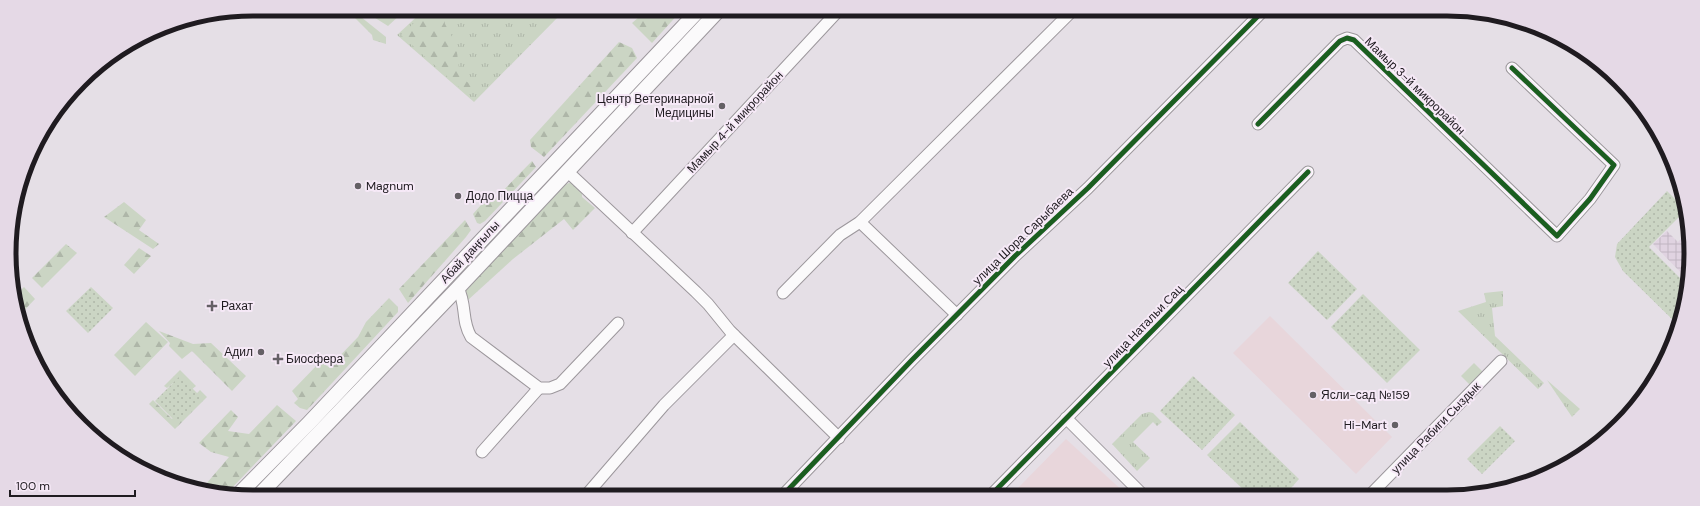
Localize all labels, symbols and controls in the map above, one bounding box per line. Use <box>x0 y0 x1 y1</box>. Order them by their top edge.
street label: Мамыр 3-й микрорайон <box>1361 34 1469 138</box>
street label: Мамыр 4-й микрорайон <box>683 67 787 177</box>
place label: Центр Ветеринарной Медицины <box>597 91 714 121</box>
marker: Центр Ветеринарной Медицины <box>717 101 727 111</box>
place label: Magnum <box>366 178 414 194</box>
marker: Magnum <box>353 181 363 191</box>
street label: улица Шора Сарыбаева <box>969 183 1077 288</box>
place label: Додо Пицца <box>466 188 534 204</box>
marker: Додо Пицца <box>453 191 463 201</box>
street label: Абай даңғылы <box>437 217 503 287</box>
street label: улица Натальи Сац <box>1099 281 1187 371</box>
place label: Рахат <box>221 298 254 314</box>
marker: Рахат <box>206 300 218 312</box>
place label: Адил <box>224 344 253 360</box>
marker: Адил <box>256 347 266 357</box>
place label: Биосфера <box>286 351 343 367</box>
marker: Биосфера <box>273 354 283 364</box>
street label: улица Рабиги Сыздык <box>1388 378 1485 477</box>
place label: Ясли-сад №159 <box>1321 387 1410 403</box>
marker: Ясли-сад №159 <box>1308 390 1318 400</box>
place label: Hi-Mart <box>1344 417 1387 433</box>
marker: Hi-Mart <box>1390 420 1400 430</box>
scale bar <box>10 472 135 498</box>
text: 100 m <box>16 478 50 494</box>

